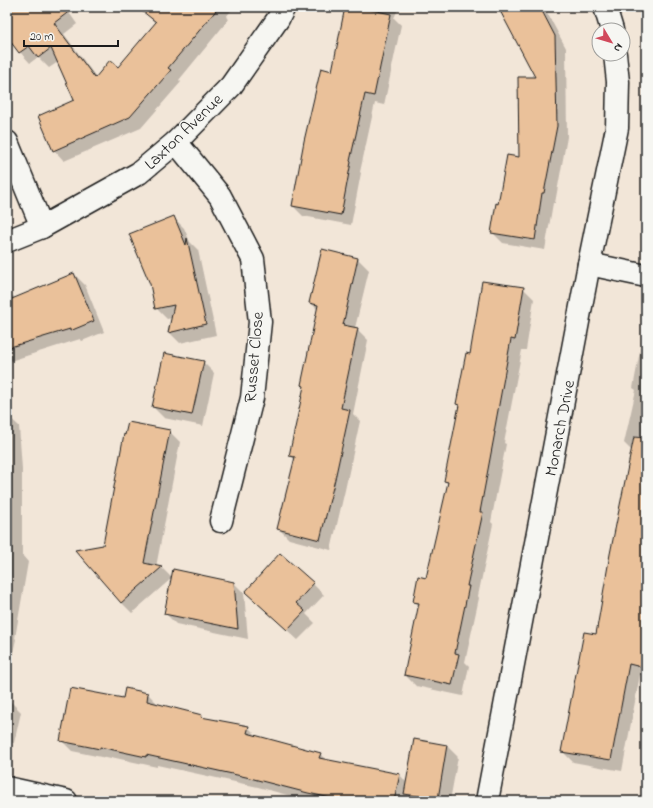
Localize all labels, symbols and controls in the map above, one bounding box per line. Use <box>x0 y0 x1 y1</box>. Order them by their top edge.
scale bar <box>24 22 118 48</box>
north arrow <box>591 22 631 62</box>
text: 20 m <box>30 28 53 46</box>
text: N <box>609 40 627 55</box>
street label: Laxton Avenue <box>139 88 229 176</box>
street label: Russet Close <box>238 310 271 404</box>
street label: Monarch Drive <box>539 378 582 478</box>

